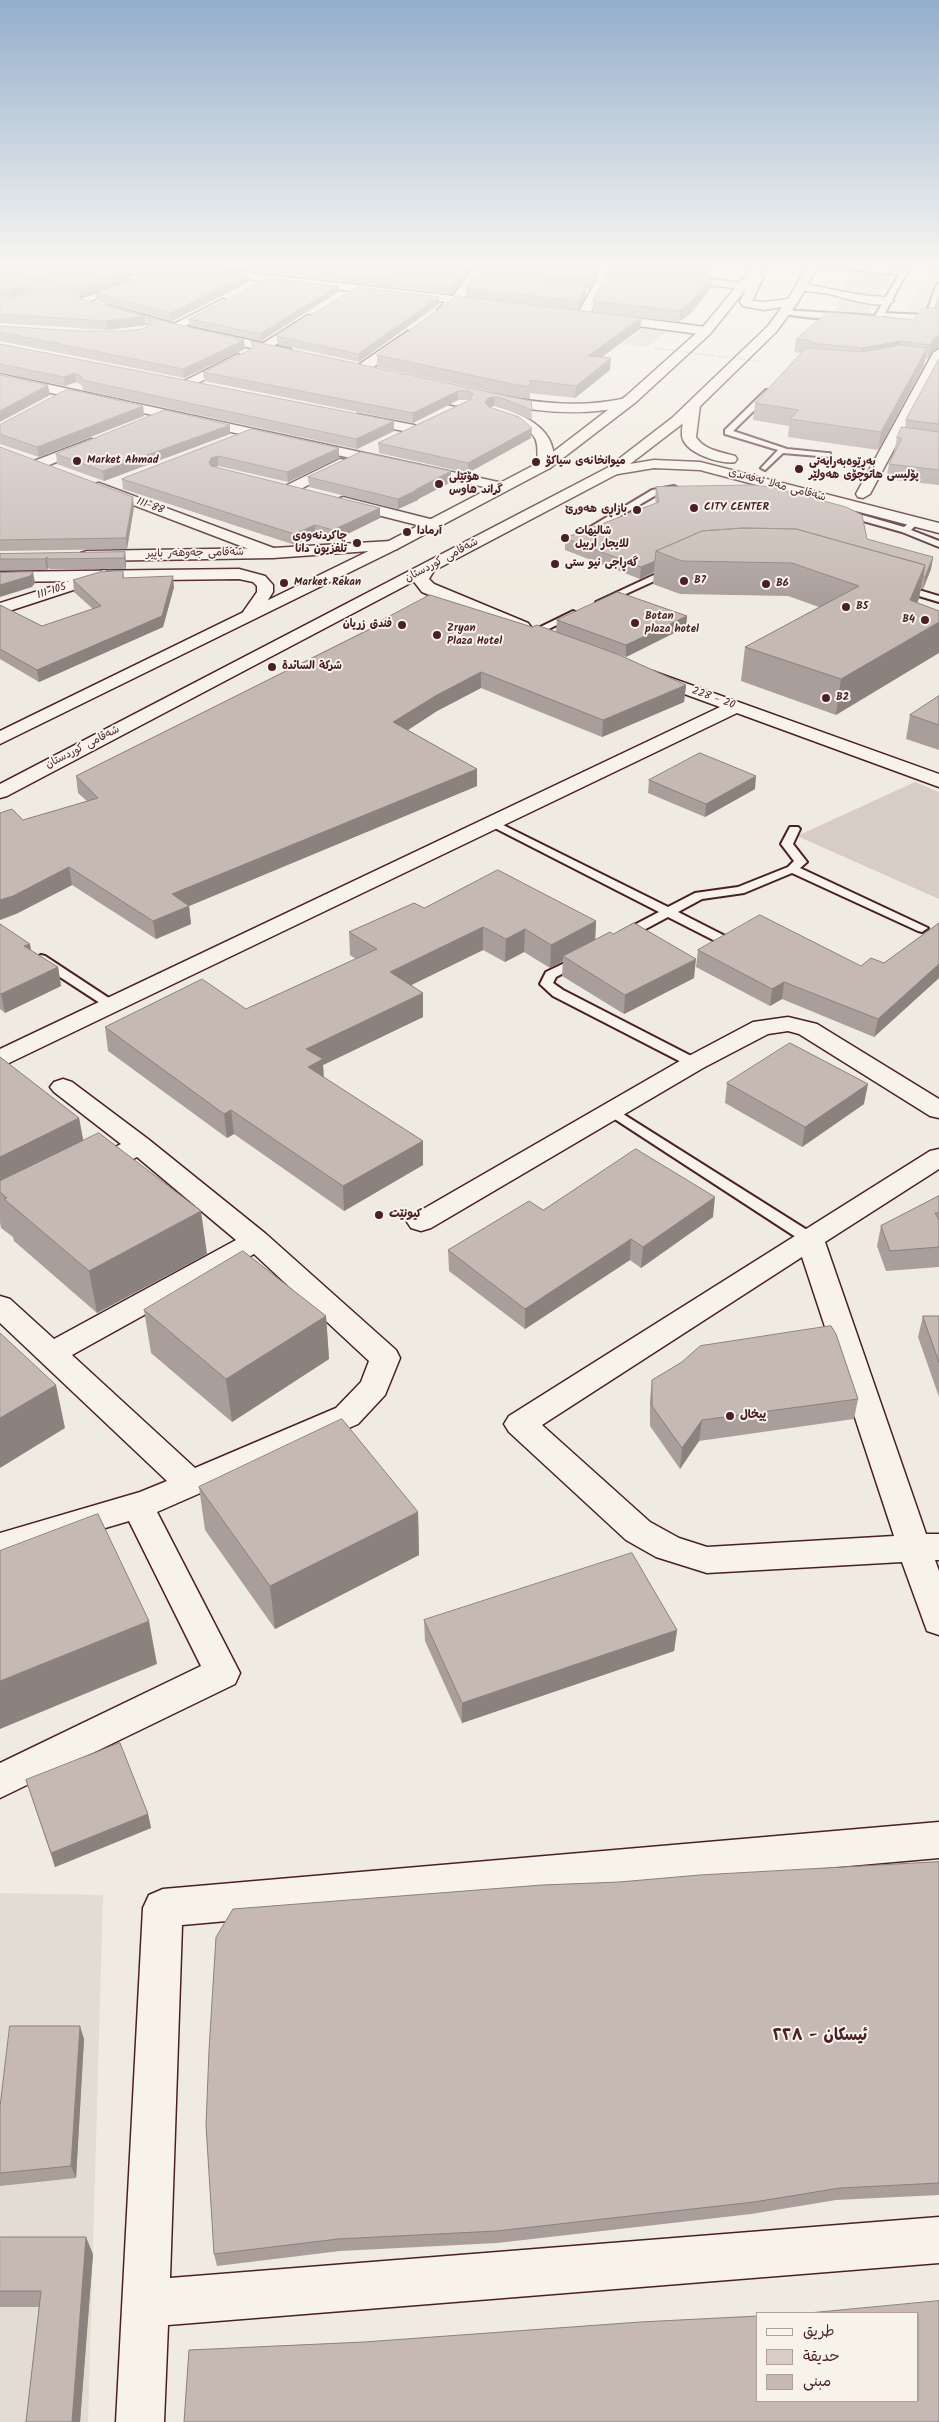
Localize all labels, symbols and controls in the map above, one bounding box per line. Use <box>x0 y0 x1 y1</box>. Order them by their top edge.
place label: Market Ahmad <box>87 454 159 468</box>
marker: Market Ahmad <box>71 455 83 467</box>
place label: میوانخانەی سیاکۆ <box>546 455 626 469</box>
marker: میوانخانەی سیاکۆ <box>530 456 542 468</box>
place label: بەڕێوەبەرایەتی پۆلیسی هاتوچۆی هەولێر <box>809 456 919 482</box>
marker: بەڕێوەبەرایەتی پۆلیسی هاتوچۆی هەولێر <box>793 463 805 475</box>
street label: شەقامی مەلا ئەفەندی <box>727 467 827 505</box>
place label: هۆتێلی گراند هاوس <box>449 471 503 497</box>
marker: هۆتێلی گراند هاوس <box>433 478 445 490</box>
street label: 111-88 <box>134 496 166 518</box>
place label: CITY CENTER <box>704 501 769 515</box>
marker: CITY CENTER <box>688 502 700 514</box>
place label: بازاڕی هەورێ <box>565 503 627 517</box>
marker: بازاڕی هەورێ <box>631 504 643 516</box>
place label: آرمادا <box>417 525 442 539</box>
place label: شاليهات للايجار اربيل <box>575 525 629 551</box>
marker: آرمادا <box>401 526 413 538</box>
place label: چاکردنەوەی تلفزيون دانا <box>293 530 347 556</box>
marker: شاليهات للايجار اربيل <box>559 532 571 544</box>
street label: شەقامی کوردستان <box>403 536 481 586</box>
marker: چاکردنەوەی تلفزيون دانا <box>351 537 363 549</box>
street label: شەقامی جەوهەر باپیر <box>146 547 244 561</box>
place label: گەڕاجی نیو ستی <box>565 557 638 571</box>
marker: گەڕاجی نیو ستی <box>549 558 561 570</box>
place label: B7 <box>694 574 706 588</box>
marker: B7 <box>678 575 690 587</box>
place label: Market Rekan <box>294 576 361 590</box>
marker: Market Rekan <box>278 577 290 589</box>
place label: B6 <box>776 577 789 591</box>
marker: B6 <box>760 578 772 590</box>
street label: 111-105 <box>36 581 68 603</box>
place label: B5 <box>856 600 868 614</box>
marker: B5 <box>840 601 852 613</box>
place label: Botan plaza hotel <box>645 610 699 636</box>
place label: B4 <box>902 613 915 627</box>
marker: B4 <box>919 614 931 626</box>
marker: Botan plaza hotel <box>629 617 641 629</box>
place label: فندق زريان <box>343 618 392 632</box>
marker: فندق زريان <box>396 619 408 631</box>
place label: Zryan Plaza Hotel <box>447 622 502 648</box>
marker: Zryan Plaza Hotel <box>431 629 443 641</box>
place label: شركة السائدة <box>282 660 342 674</box>
marker: شركة السائدة <box>266 661 278 673</box>
street label: 228 - 20 <box>690 685 736 713</box>
place label: B2 <box>836 691 849 705</box>
marker: B2 <box>820 692 832 704</box>
street label: شەقامی کوردستان <box>44 724 122 772</box>
place label: کیونێت <box>389 1208 422 1222</box>
marker: کیونێت <box>373 1209 385 1221</box>
place label: پيخال <box>740 1409 766 1423</box>
marker: پيخال <box>724 1410 736 1422</box>
district label: ئیسکان - ٢٢٨ <box>773 2027 867 2047</box>
legend <box>756 2312 919 2402</box>
text: طريق <box>803 2320 835 2344</box>
text: حديقة <box>803 2345 840 2369</box>
text: مبنى <box>803 2370 831 2394</box>

